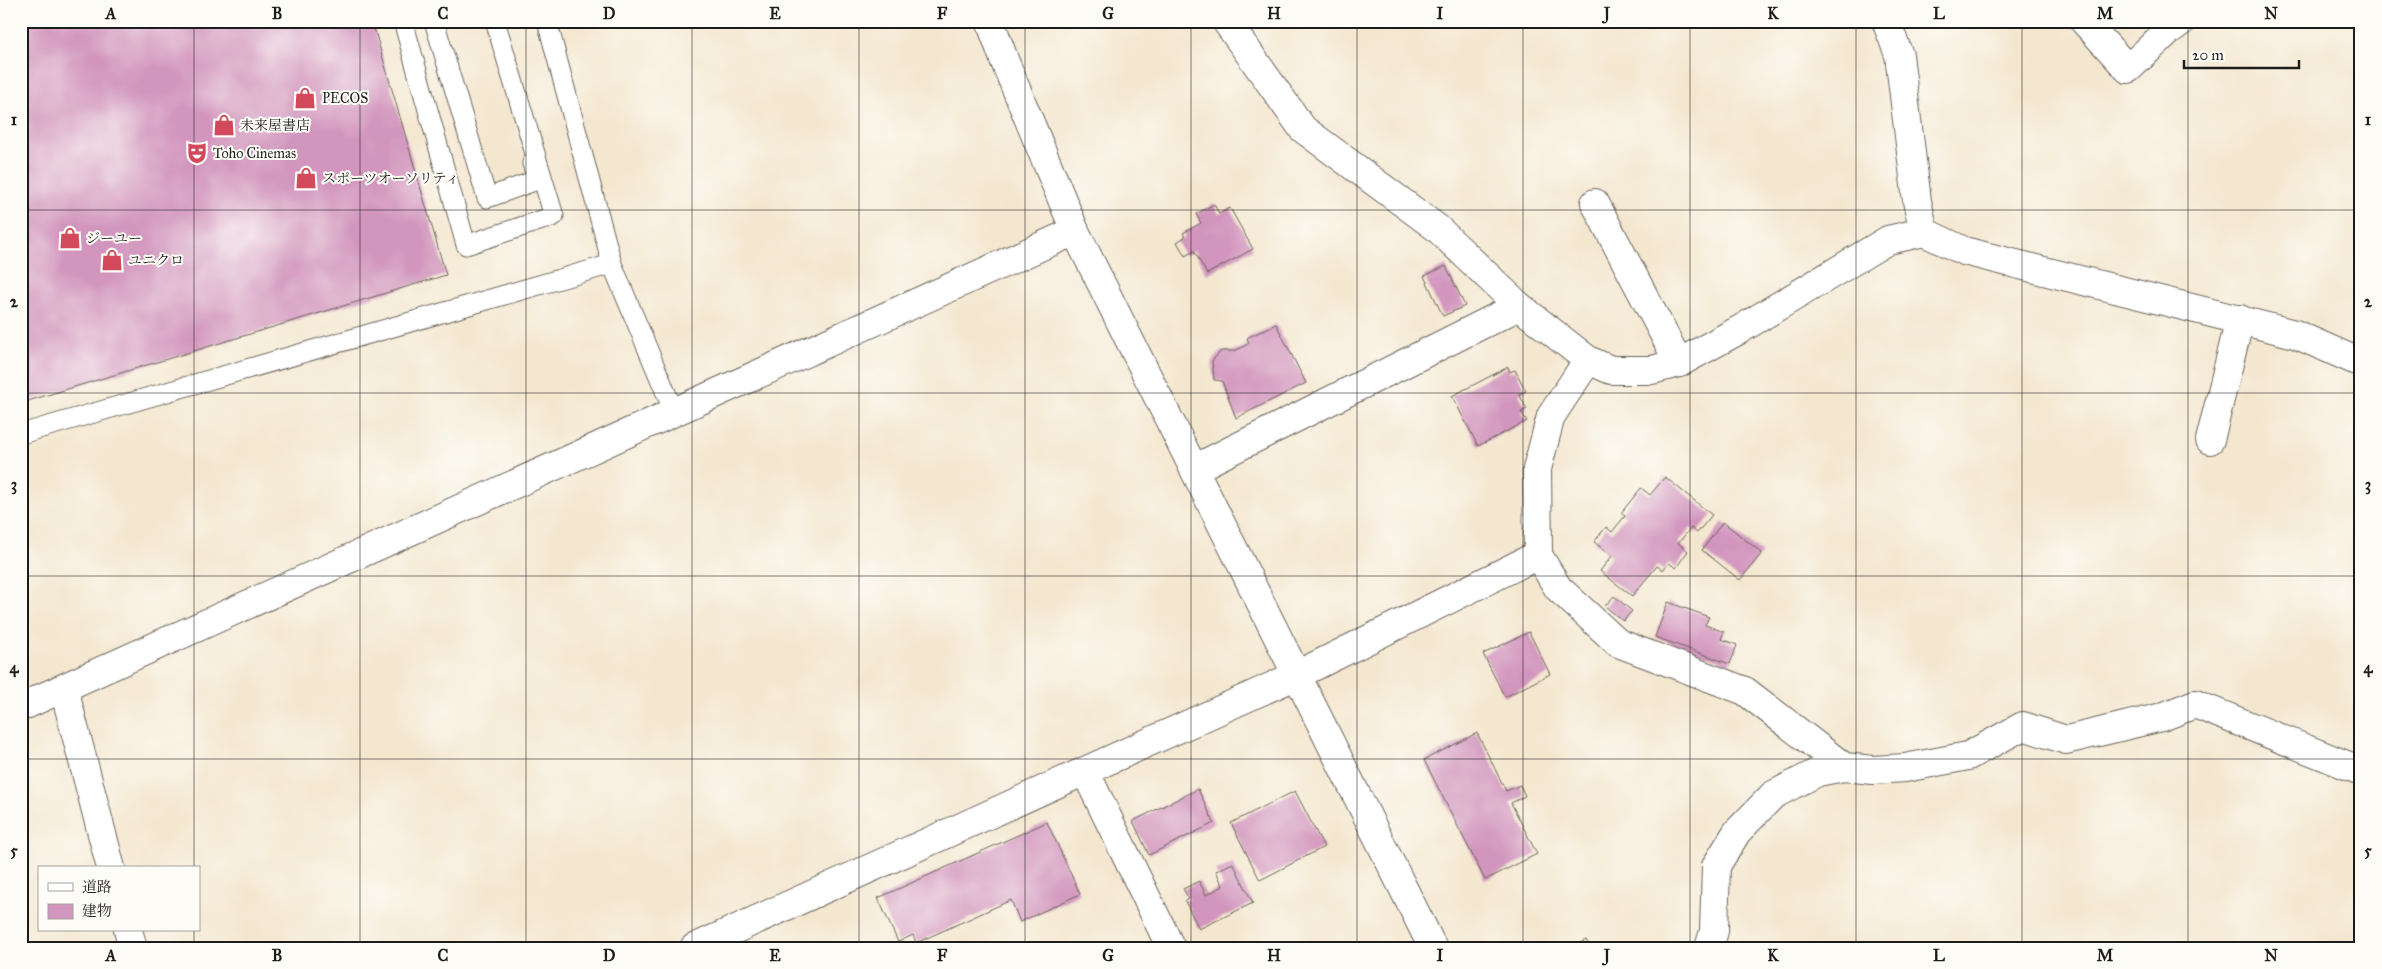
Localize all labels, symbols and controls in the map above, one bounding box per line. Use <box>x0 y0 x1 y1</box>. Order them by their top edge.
text: A <box>105 4 117 23</box>
text: B <box>272 4 282 23</box>
text: C <box>438 4 449 23</box>
text: D <box>603 4 616 23</box>
text: E <box>769 4 781 23</box>
text: F <box>937 4 948 23</box>
text: G <box>1102 4 1114 23</box>
text: H <box>1267 4 1281 23</box>
text: I <box>1437 4 1444 23</box>
text: J <box>1602 4 1611 24</box>
text: K <box>1767 4 1779 23</box>
text: L <box>1933 4 1945 23</box>
text: M <box>2097 4 2114 23</box>
text: N <box>2264 4 2278 23</box>
scale bar <box>2184 38 2300 70</box>
text: 20 m <box>2192 46 2224 64</box>
shop icon: PECOS <box>292 85 318 111</box>
place label: PECOS <box>322 90 368 107</box>
text: 1 <box>11 110 18 129</box>
text: 1 <box>2365 110 2372 129</box>
shop icon: 未来屋書店 <box>211 112 237 138</box>
place label: 未来屋書店 <box>240 117 310 134</box>
theatre icon: Toho Cinemas <box>184 140 210 166</box>
place label: Toho Cinemas <box>213 145 296 162</box>
shop icon: スポーツオーソリティ <box>293 165 319 191</box>
place label: スポーツオーソリティ <box>322 170 459 187</box>
shop icon: ジーユー <box>57 225 83 251</box>
place label: ジーユー <box>86 230 142 247</box>
shop icon: ユニクロ <box>99 247 125 273</box>
place label: ユニクロ <box>128 252 184 269</box>
text: 2 <box>10 292 19 311</box>
text: 2 <box>2364 292 2373 311</box>
text: 3 <box>11 475 17 495</box>
text: 3 <box>2365 475 2371 495</box>
text: 4 <box>10 658 20 678</box>
text: 4 <box>2364 658 2374 678</box>
text: 5 <box>10 841 18 860</box>
text: 5 <box>2364 841 2372 860</box>
legend <box>38 866 200 932</box>
text: 道路 <box>82 878 112 896</box>
text: 建物 <box>82 902 112 920</box>
text: A <box>105 946 117 965</box>
text: B <box>272 946 282 965</box>
text: C <box>438 946 449 965</box>
text: D <box>603 946 616 965</box>
text: E <box>769 946 781 965</box>
text: F <box>937 946 948 965</box>
text: G <box>1102 946 1114 965</box>
text: H <box>1267 946 1281 965</box>
text: I <box>1437 946 1444 965</box>
text: J <box>1602 946 1611 966</box>
text: K <box>1767 946 1779 965</box>
text: L <box>1933 946 1945 965</box>
text: M <box>2097 946 2114 965</box>
text: N <box>2264 946 2278 965</box>

